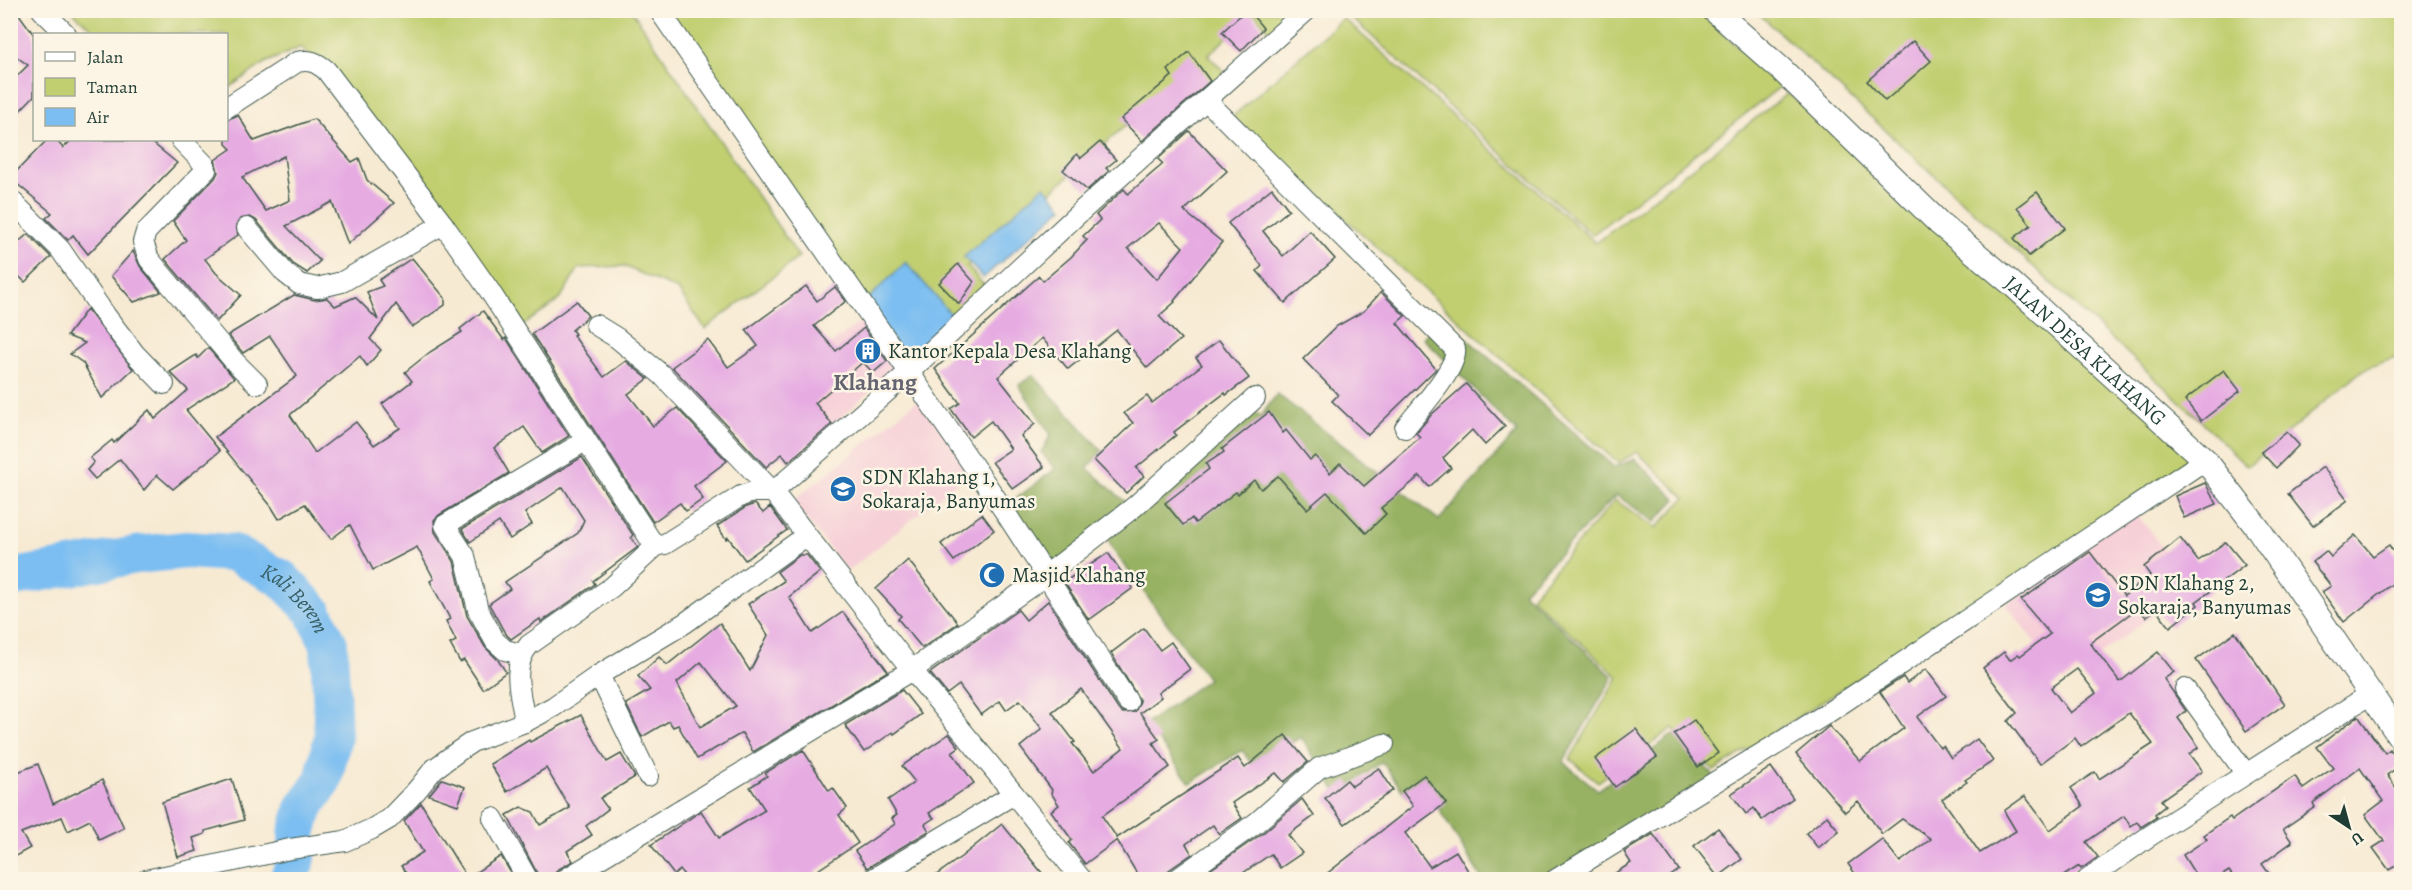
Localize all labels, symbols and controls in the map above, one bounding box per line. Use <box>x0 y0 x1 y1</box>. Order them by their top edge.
legend <box>33 33 228 141</box>
text: Jalan <box>87 45 124 69</box>
text: Taman <box>87 75 138 99</box>
text: Air <box>86 105 109 129</box>
street label: JALAN DESA KLAHANG <box>1998 269 2172 432</box>
building icon: Kantor Kepala Desa Klahang <box>853 336 883 366</box>
place label: Kantor Kepala Desa Klahang <box>888 337 1132 365</box>
district label: Klahang <box>833 366 918 398</box>
place label: SDN Klahang 1, Sokaraja, Banyumas <box>862 463 1035 515</box>
school or university icon: SDN Klahang 1, Sokaraja, Banyumas <box>828 474 858 504</box>
water label: Kali Berem <box>256 556 336 639</box>
mosque icon: Masjid Klahang <box>977 560 1007 590</box>
place label: Masjid Klahang <box>1012 561 1146 589</box>
place label: SDN Klahang 2, Sokaraja, Banyumas <box>2118 569 2291 621</box>
school or university icon: SDN Klahang 2, Sokaraja, Banyumas <box>2083 580 2113 610</box>
north arrow <box>2319 797 2379 857</box>
text: U <box>2346 826 2368 851</box>

